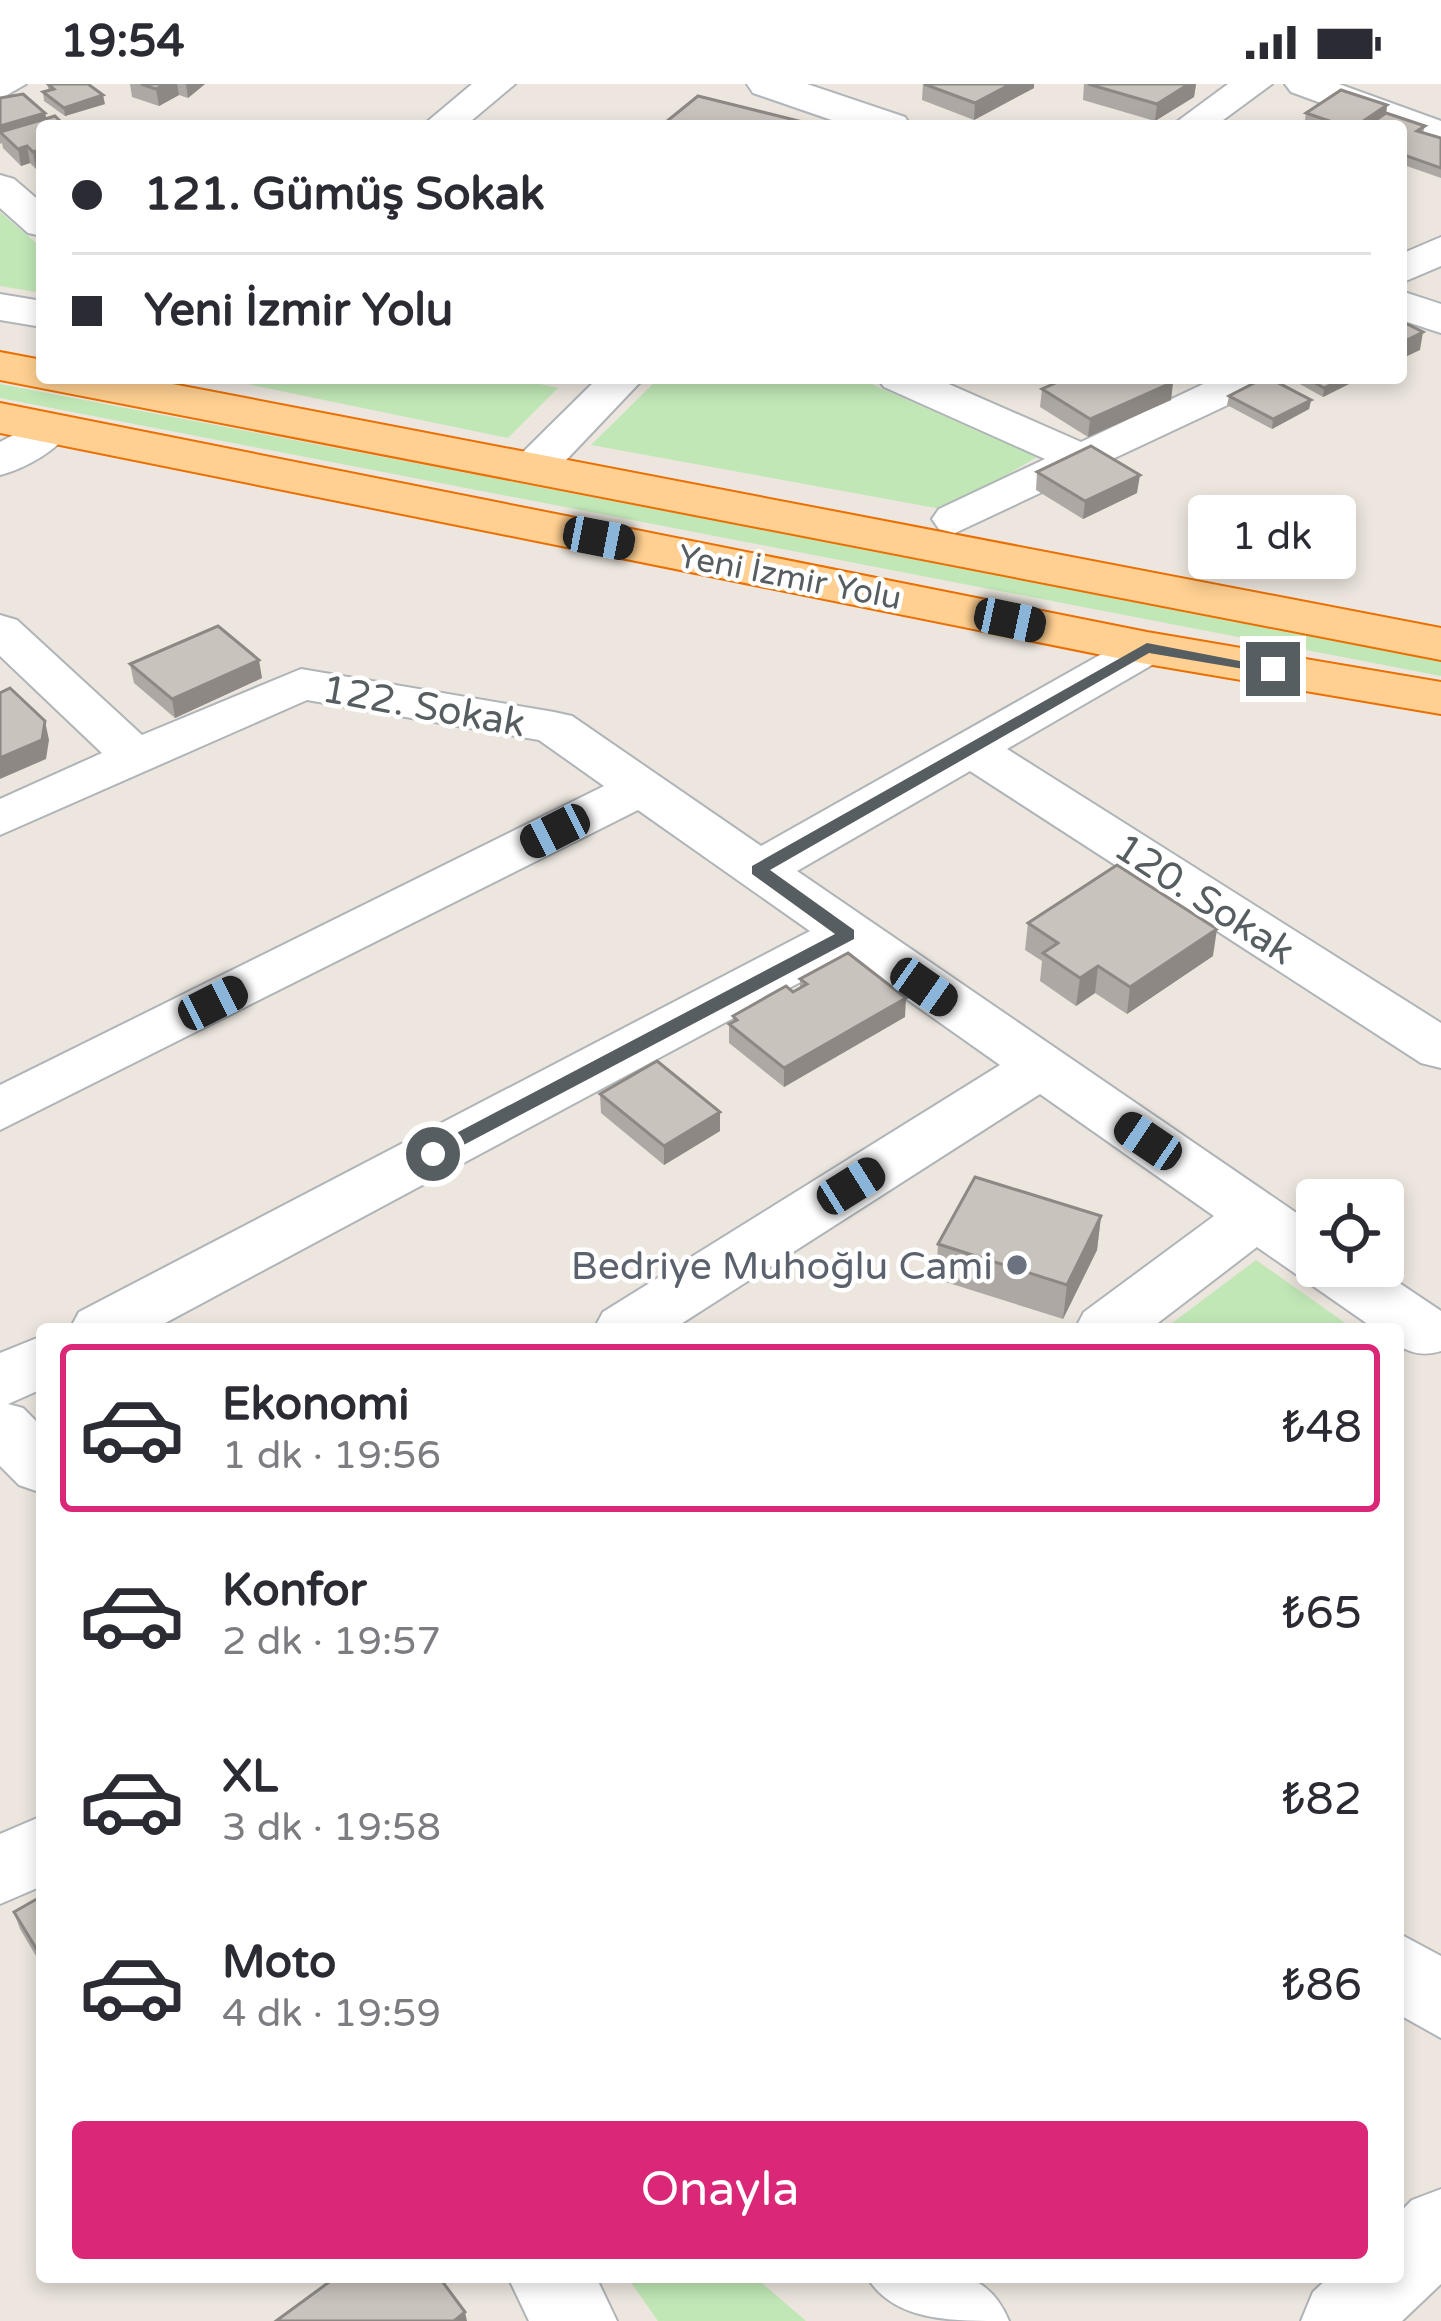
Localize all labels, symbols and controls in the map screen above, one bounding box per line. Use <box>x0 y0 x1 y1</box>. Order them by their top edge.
text: 19:54 <box>60 15 185 69</box>
text: 121. Gümüş Sokak <box>144 168 544 222</box>
text: Yeni İzmir Yolu <box>144 284 453 338</box>
callout: 1 dk <box>1189 495 1357 579</box>
car <box>560 513 638 563</box>
text: 1 dk <box>1232 513 1312 560</box>
street label: Yeni İzmir Yolu <box>675 537 905 618</box>
car <box>971 595 1049 645</box>
route end <box>1246 642 1300 696</box>
street label: 122. Sokak <box>318 665 529 747</box>
car <box>515 799 595 863</box>
street label: 120. Sokak <box>1105 824 1303 975</box>
car <box>884 952 964 1022</box>
car <box>173 971 253 1035</box>
car <box>1108 1106 1188 1176</box>
route start <box>406 1127 460 1181</box>
car <box>811 1152 891 1220</box>
map controls <box>1296 1179 1404 1287</box>
button: locate <box>1296 1179 1404 1287</box>
place label: Bedriye Muhoğlu Cami <box>571 1243 993 1290</box>
marker: Bedriye Muhoğlu Cami <box>1004 1252 1030 1278</box>
icon: car <box>78 1374 186 1482</box>
text: Ekonomi <box>222 1378 409 1432</box>
text: ₺48 <box>1282 1401 1362 1455</box>
text: 1 dk · 19:56 <box>222 1432 441 1479</box>
icon: car <box>78 1560 186 1668</box>
text: Konfor <box>222 1564 367 1618</box>
text: ₺65 <box>1282 1587 1362 1641</box>
text: 2 dk · 19:57 <box>222 1618 441 1665</box>
icon: car <box>78 1746 186 1854</box>
text: XL <box>222 1750 278 1804</box>
text: ₺82 <box>1282 1773 1362 1827</box>
text: 3 dk · 19:58 <box>222 1804 441 1851</box>
icon: car <box>78 1932 186 2040</box>
text: Moto <box>222 1936 336 1990</box>
text: ₺86 <box>1282 1959 1362 2013</box>
text: 4 dk · 19:59 <box>222 1990 441 2037</box>
button: Onayla <box>72 2121 1368 2259</box>

